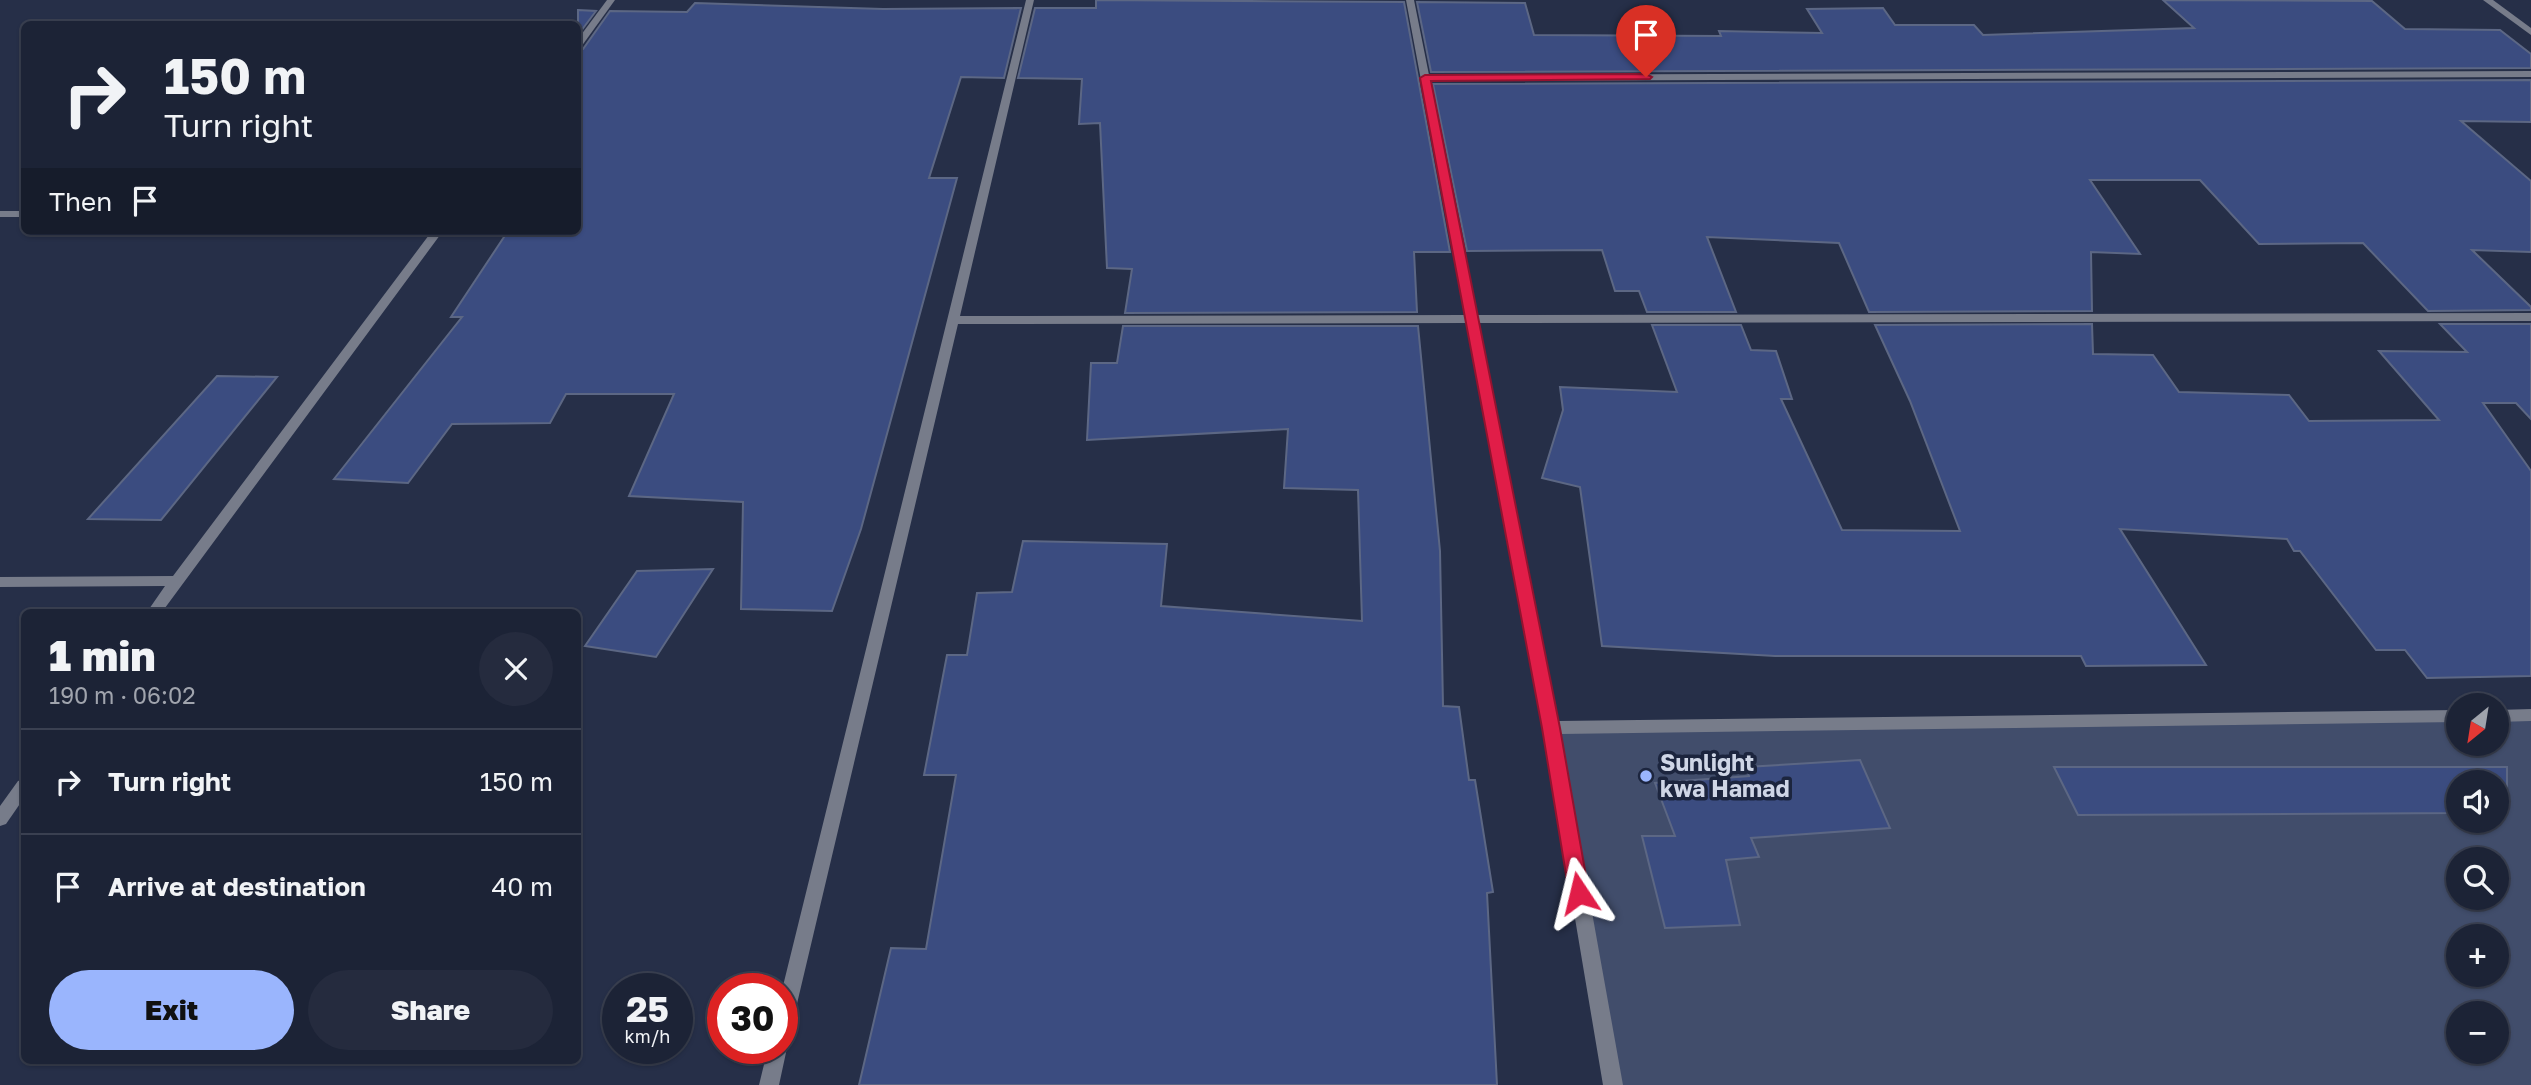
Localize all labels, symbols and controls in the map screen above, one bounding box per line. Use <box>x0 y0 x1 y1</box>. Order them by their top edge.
pin <box>1616 5 1676 77</box>
icon: arrive <box>1627 16 1665 54</box>
text: 150 m <box>164 46 306 105</box>
icon: right <box>49 49 140 140</box>
text: Turn right <box>164 106 313 144</box>
icon: arrive <box>126 182 164 220</box>
text: Then <box>49 186 112 217</box>
text: 1 min <box>49 630 156 680</box>
button: close <box>479 632 553 706</box>
text: 190 m · 06:02 <box>49 681 196 709</box>
north arrow <box>2446 693 2510 756</box>
map controls <box>2446 693 2509 1064</box>
place label: Sunlight kwa Hamad <box>1660 748 1790 802</box>
icon: right <box>49 763 87 801</box>
text: Turn right <box>108 766 231 797</box>
text: 150 m <box>480 766 553 797</box>
marker: Sunlight kwa Hamad <box>1638 768 1654 784</box>
button: sound <box>2446 770 2509 833</box>
button: search <box>2446 847 2509 910</box>
position arrow <box>1542 856 1616 930</box>
icon: arrive <box>49 868 87 906</box>
text: Arrive at destination <box>108 871 366 902</box>
text: 40 m <box>492 871 553 902</box>
button: + <box>2446 924 2509 987</box>
button: Exit <box>49 970 294 1050</box>
button: Share <box>308 970 553 1050</box>
speed limit sign: 30 <box>707 973 798 1064</box>
text: 25 <box>626 988 669 1030</box>
button: − <box>2446 1001 2509 1064</box>
text: km/h <box>625 1025 670 1047</box>

